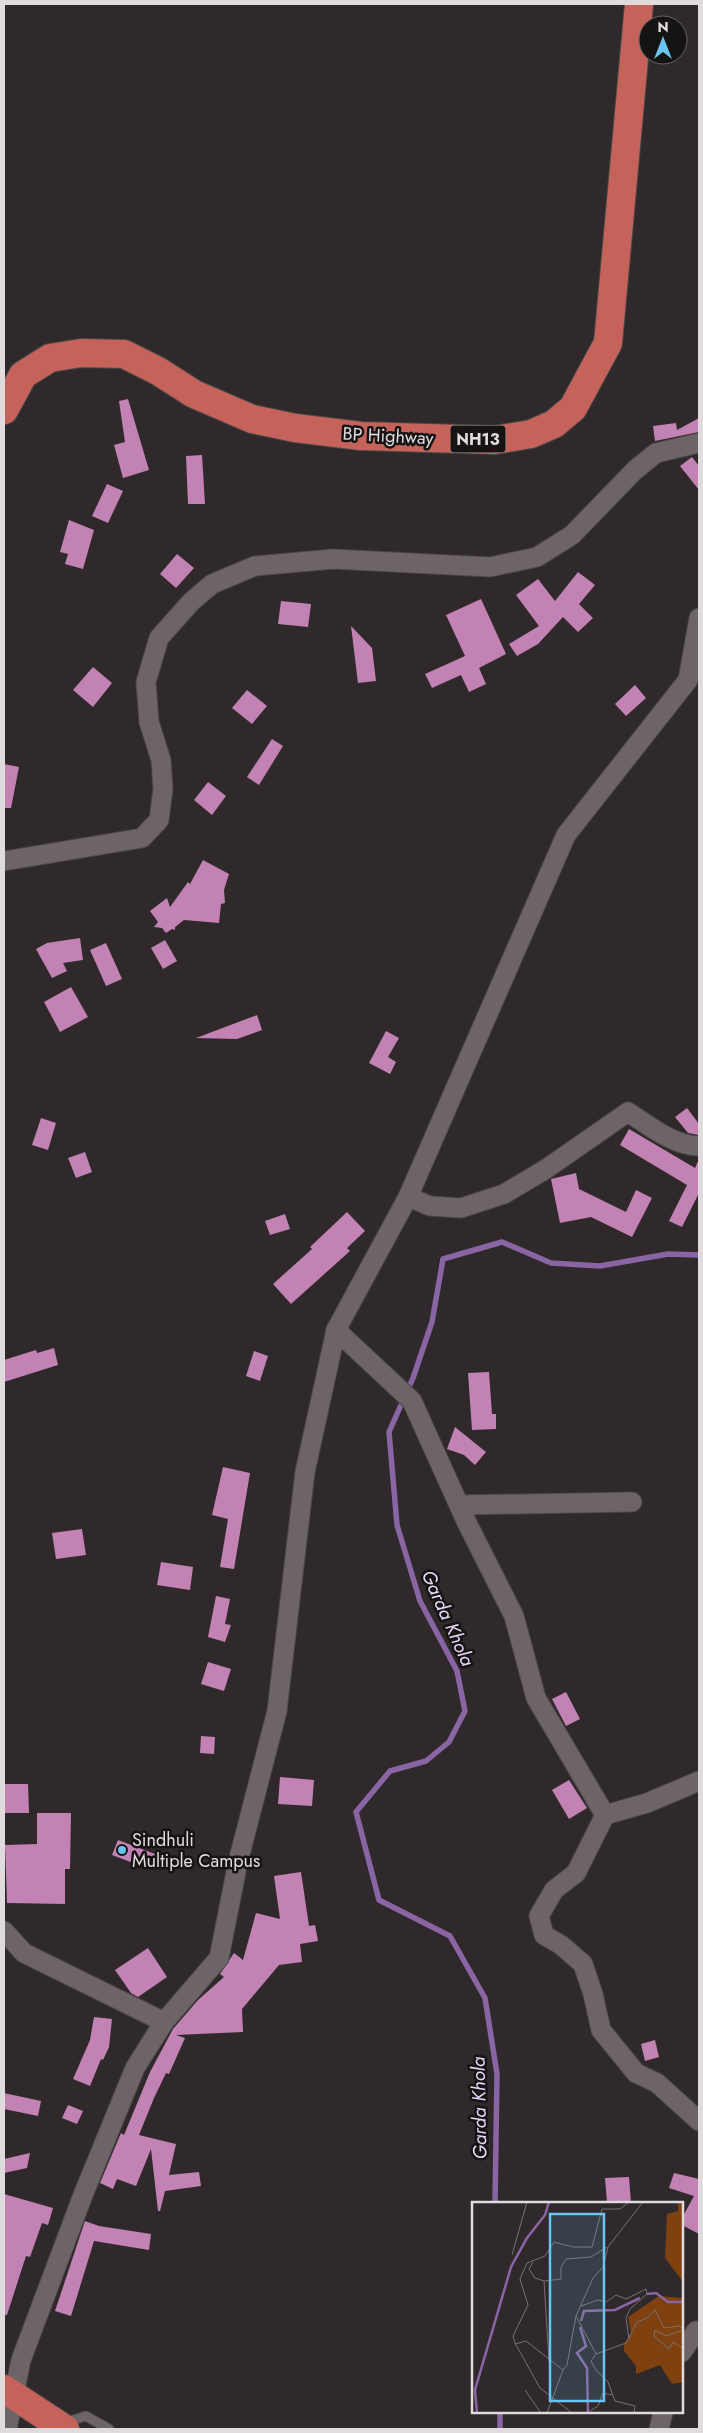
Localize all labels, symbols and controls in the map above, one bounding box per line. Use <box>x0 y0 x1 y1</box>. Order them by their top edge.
north arrow <box>638 15 688 65</box>
text: N <box>657 17 669 37</box>
street label: BP Highway <box>342 421 434 451</box>
road number: NH13 <box>450 426 506 452</box>
water label: Garda Khola <box>415 1566 481 1671</box>
place label: Sindhuli Multiple Campus <box>132 1827 260 1874</box>
marker: Sindhuli Multiple Campus <box>116 1844 128 1856</box>
water label: Garda Khola <box>465 2056 493 2160</box>
inset map <box>472 2202 683 2413</box>

